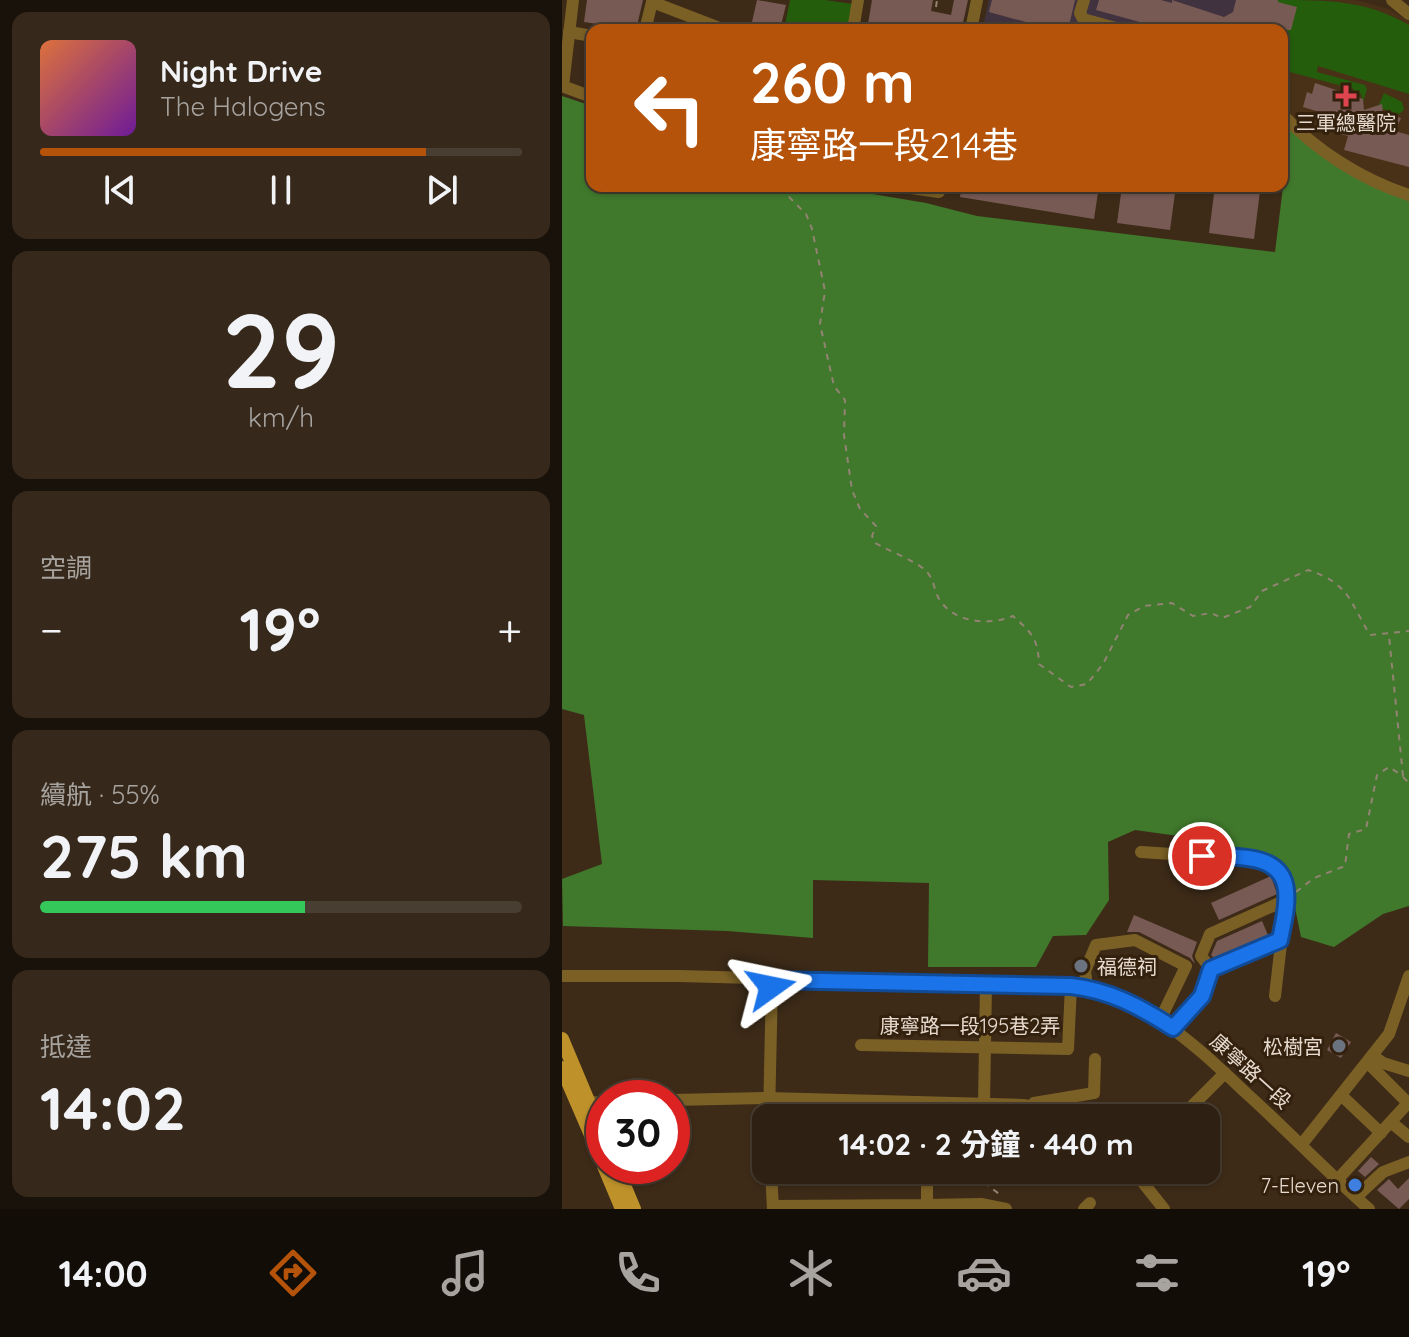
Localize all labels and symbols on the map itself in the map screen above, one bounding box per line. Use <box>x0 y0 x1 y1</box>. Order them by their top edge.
marker: 三軍總醫院 <box>1335 85 1357 107</box>
place label: 三軍總醫院 <box>1296 110 1396 135</box>
pin <box>1168 822 1236 890</box>
position arrow <box>729 945 813 1029</box>
place label: 福德祠 <box>1097 954 1157 979</box>
marker: 福德祠 <box>1072 957 1090 975</box>
street label: 康寧路一段195巷2弄 <box>880 1013 1060 1038</box>
street label: 康寧路一段 <box>1205 1028 1297 1114</box>
place label: 松樹宮 <box>1263 1034 1323 1059</box>
marker: 松樹宮 <box>1330 1037 1348 1055</box>
speed limit sign: 30 <box>586 1080 690 1184</box>
place label: 7-Eleven <box>1261 1173 1339 1198</box>
marker: 7-Eleven <box>1346 1176 1364 1194</box>

